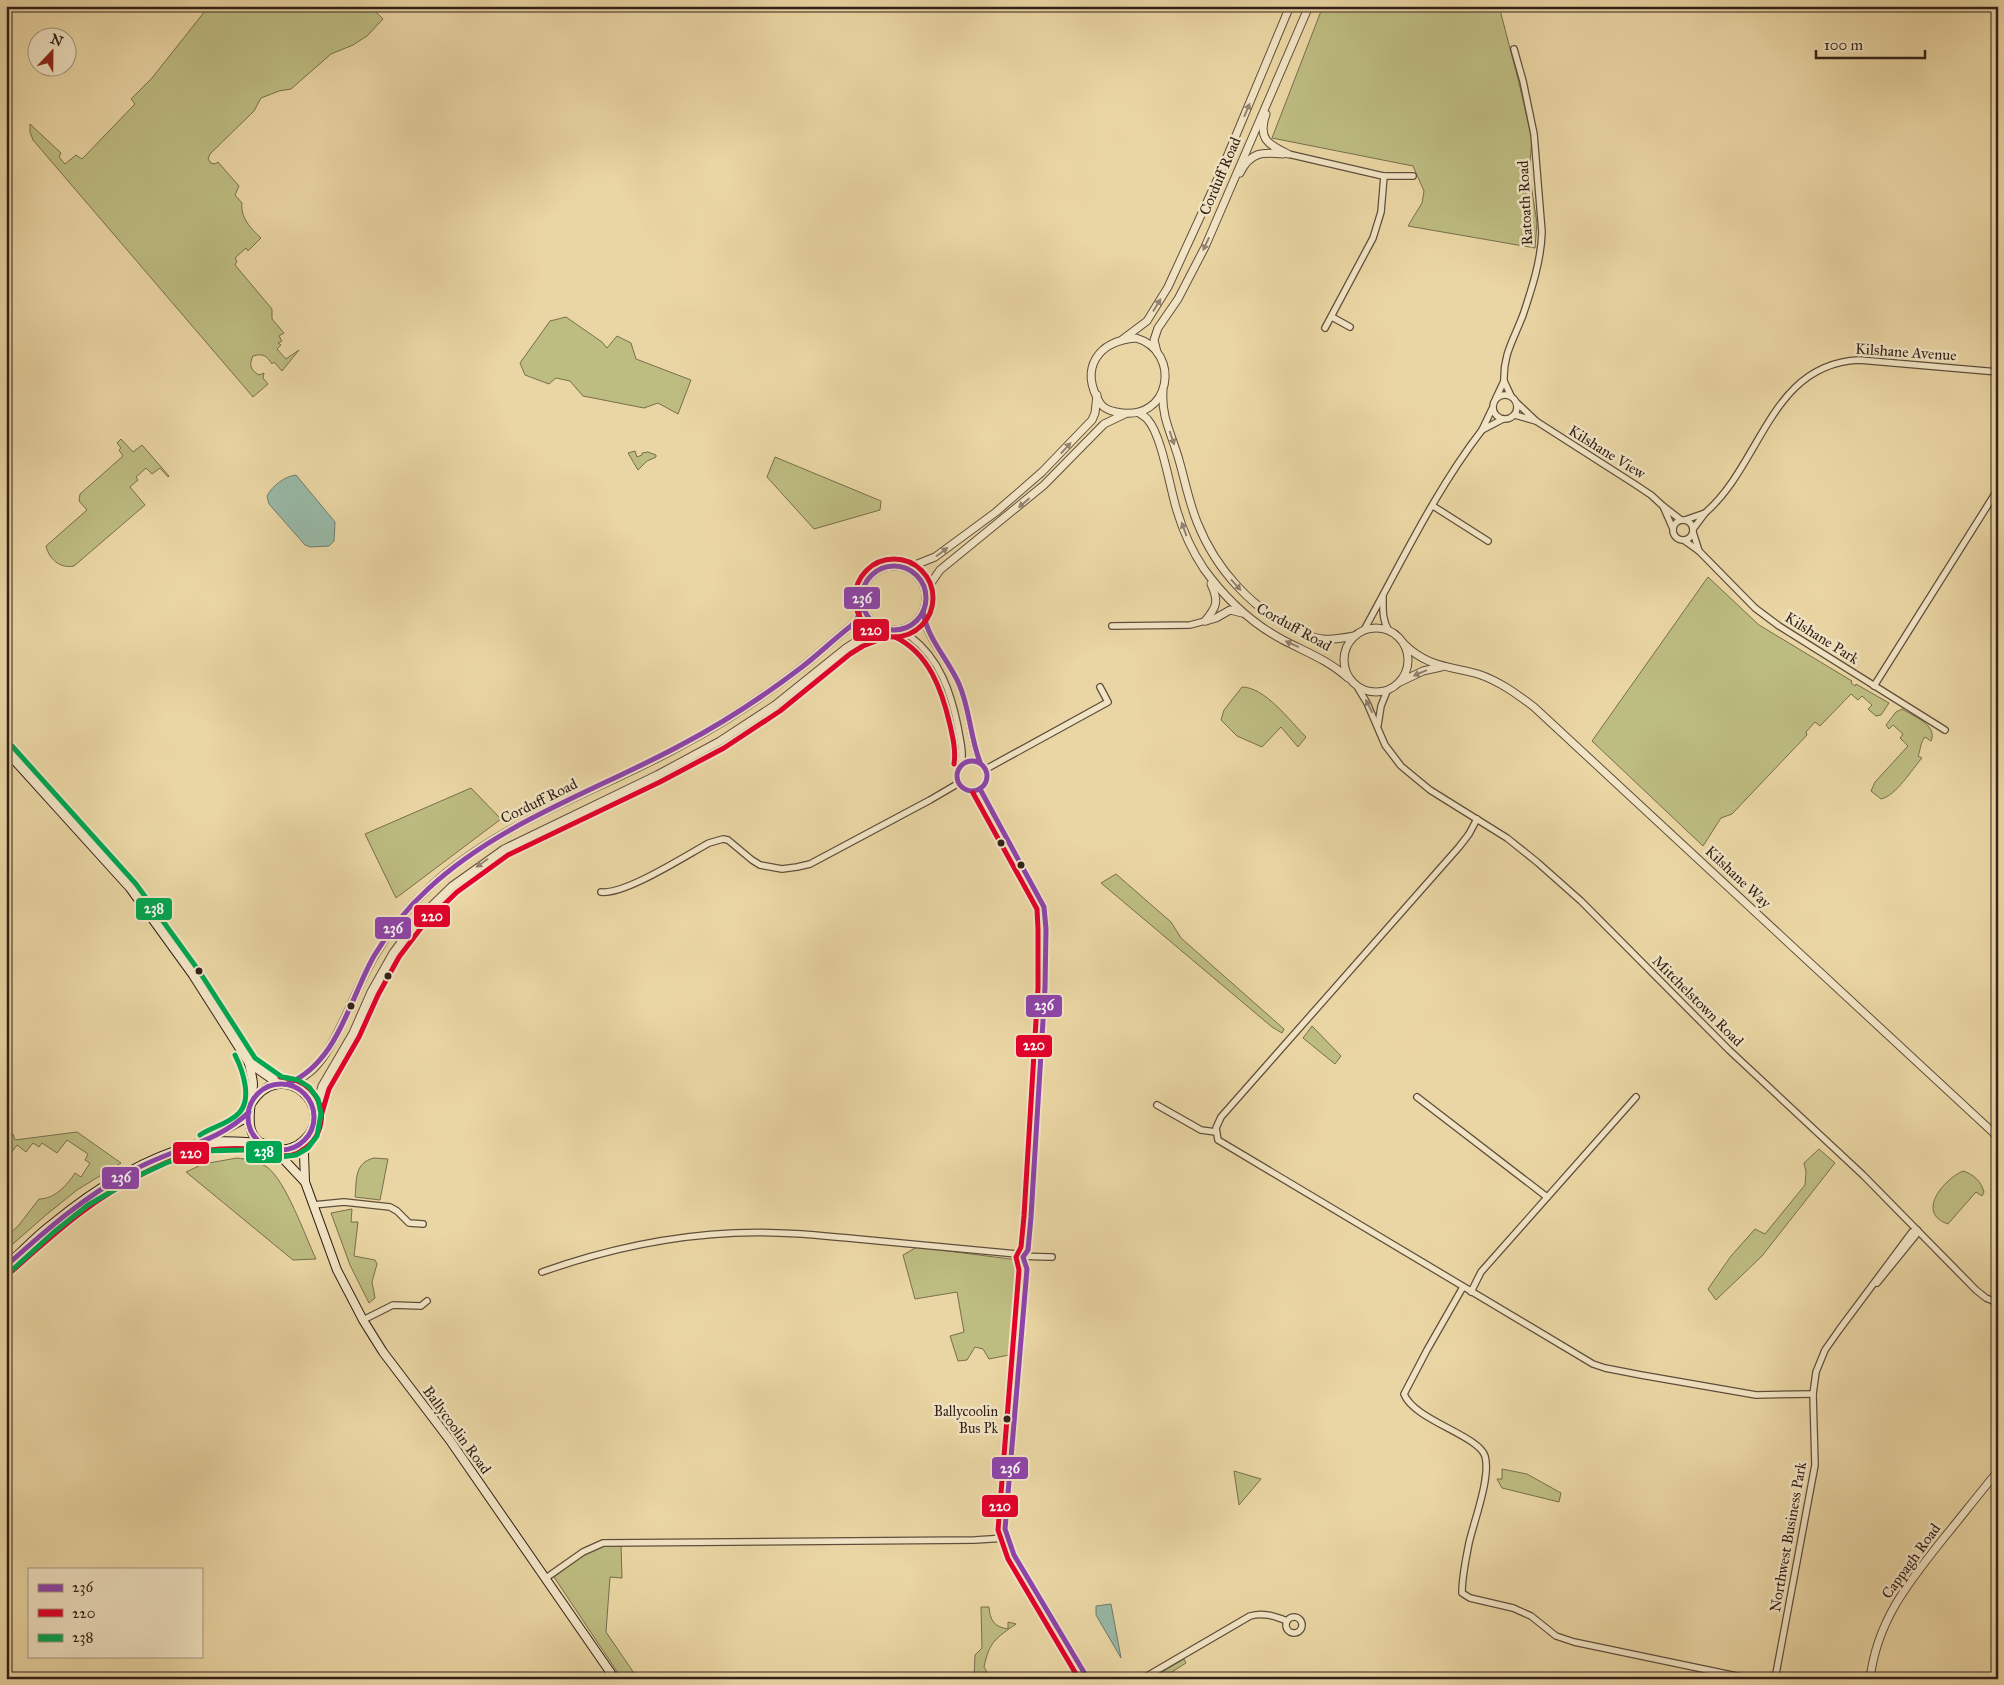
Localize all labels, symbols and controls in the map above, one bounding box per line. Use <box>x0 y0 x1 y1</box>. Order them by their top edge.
north arrow <box>28 28 78 78</box>
scale bar <box>1816 28 1925 60</box>
text: N <box>48 30 65 51</box>
text: 100 m <box>1824 36 1864 54</box>
one-way arrow <box>1243 103 1251 118</box>
street label: Corduff Road <box>1195 134 1245 218</box>
street label: Ratoath Road <box>1514 160 1536 246</box>
one-way arrow <box>1202 237 1210 251</box>
one-way arrow <box>1152 299 1161 312</box>
street label: Kilshane Avenue <box>1855 339 1957 365</box>
street label: Kilshane View <box>1565 421 1649 483</box>
one-way arrow <box>1168 431 1176 446</box>
one-way arrow <box>1060 443 1072 455</box>
one-way arrow <box>1018 497 1031 508</box>
one-way arrow <box>1179 521 1187 536</box>
one-way arrow <box>935 547 948 558</box>
one-way arrow <box>1230 578 1242 590</box>
line badge: 236 <box>843 586 881 610</box>
text: 236 <box>852 590 873 608</box>
street label: Corduff Road <box>1253 599 1335 655</box>
street label: Kilshane Park <box>1782 608 1862 668</box>
line badge: 220 <box>852 618 890 642</box>
text: 220 <box>860 622 882 639</box>
one-way arrow <box>1285 639 1299 647</box>
one-way arrow <box>1413 670 1427 678</box>
one-way arrow <box>1365 699 1373 714</box>
street label: Corduff Road <box>498 774 581 827</box>
unlabelled marker <box>996 838 1006 848</box>
street label: Kilshane Way <box>1701 842 1775 913</box>
one-way arrow <box>476 858 489 868</box>
unlabelled marker <box>1016 860 1026 870</box>
line badge: 238 <box>135 897 173 921</box>
text: 238 <box>144 900 164 918</box>
line badge: 220 <box>413 904 451 928</box>
text: 220 <box>421 908 443 925</box>
line badge: 236 <box>374 916 412 940</box>
text: 236 <box>383 920 404 938</box>
street label: Mitchelstown Road <box>1649 952 1748 1051</box>
unlabelled marker <box>194 966 204 976</box>
unlabelled marker <box>383 971 393 981</box>
line badge: 236 <box>1025 994 1063 1018</box>
text: 236 <box>1034 997 1055 1015</box>
unlabelled marker <box>346 1001 356 1011</box>
line badge: 220 <box>1015 1034 1053 1058</box>
text: 220 <box>1023 1037 1045 1054</box>
line badge: 238 <box>245 1140 283 1164</box>
line badge: 220 <box>172 1141 210 1165</box>
text: 238 <box>254 1143 274 1161</box>
text: 220 <box>180 1145 202 1162</box>
line badge: 236 <box>101 1166 140 1190</box>
text: 236 <box>111 1169 132 1187</box>
street label: Ballycoolin Road <box>419 1383 495 1478</box>
place label: Ballycoolin Bus Pk <box>934 1403 998 1437</box>
marker: Ballycoolin Bus Pk <box>1002 1414 1012 1424</box>
line badge: 236 <box>991 1456 1029 1480</box>
text: 236 <box>1000 1460 1021 1478</box>
street label: Northwest Business Park <box>1766 1460 1810 1614</box>
line badge: 220 <box>981 1494 1019 1518</box>
text: 220 <box>989 1498 1011 1515</box>
street label: Cappagh Road <box>1878 1520 1945 1602</box>
legend <box>28 1568 202 1658</box>
text: 236 <box>72 1578 94 1596</box>
text: 220 <box>72 1604 95 1622</box>
text: 238 <box>72 1628 93 1646</box>

